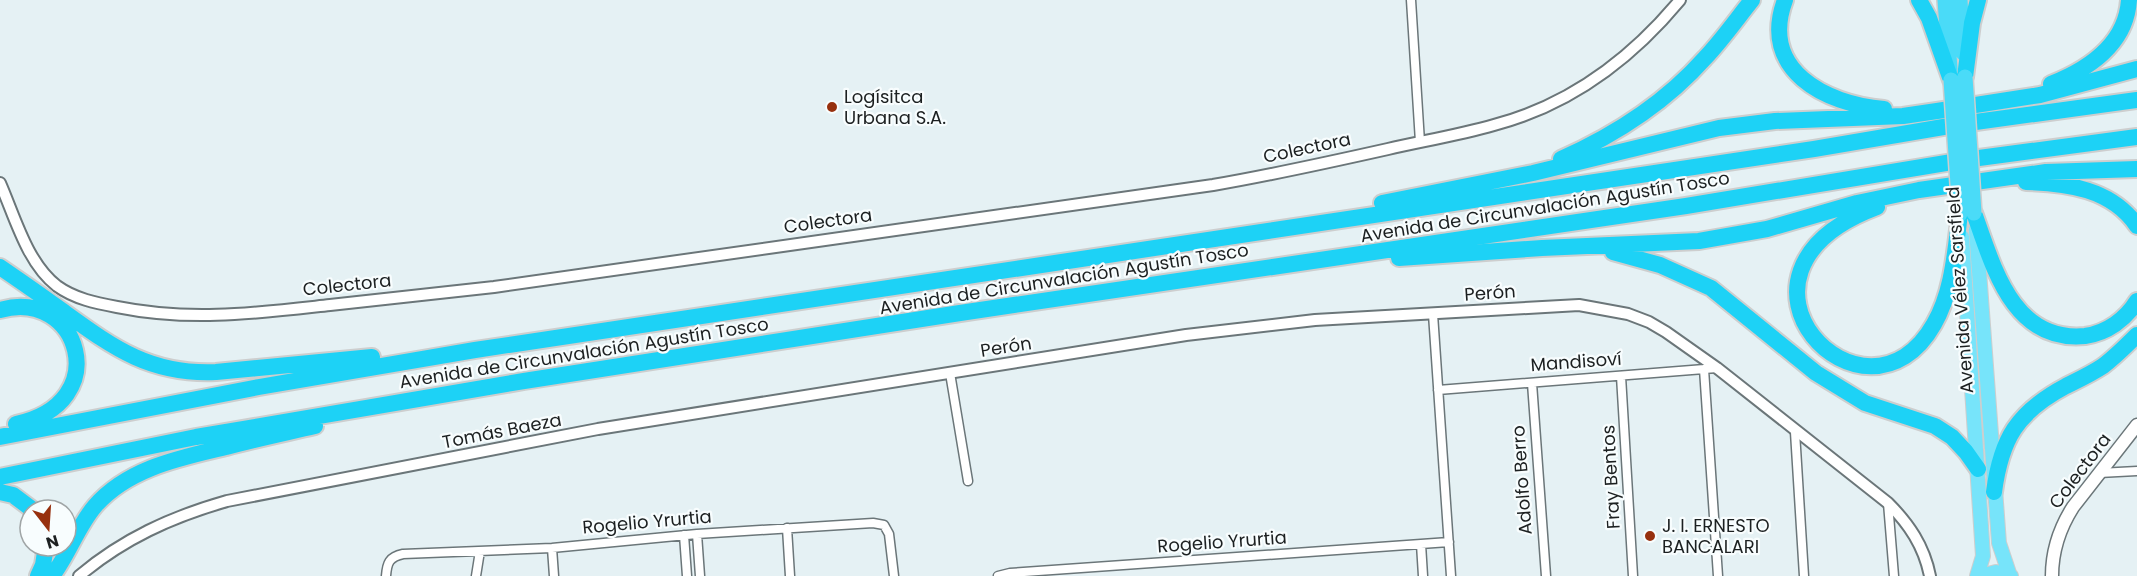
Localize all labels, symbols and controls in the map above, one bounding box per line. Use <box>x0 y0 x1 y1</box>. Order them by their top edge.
place label: Logísitca Urbana S.A. <box>844 84 946 130</box>
marker: Logísitca Urbana S.A. <box>825 100 839 114</box>
street label: Colectora <box>1261 126 1353 169</box>
street label: Avenida de Circunvalación Agustín Tosco <box>1359 165 1731 248</box>
street label: Avenida Vélez Sarsfield <box>1940 186 1979 394</box>
street label: Colectora <box>782 202 874 239</box>
street label: Avenida de Circunvalación Agustín Tosco <box>878 237 1250 320</box>
street label: Colectora <box>301 267 392 302</box>
street label: Perón <box>1463 278 1516 307</box>
street label: Avenida de Circunvalación Agustín Tosco <box>398 311 770 394</box>
street label: Perón <box>979 330 1033 363</box>
street label: Mandisoví <box>1530 346 1622 377</box>
street label: Tomás Baeza <box>440 407 564 454</box>
street label: Adolfo Berro <box>1505 424 1538 536</box>
street label: Fray Bentos <box>1595 424 1626 530</box>
street label: Colectora <box>2043 428 2116 514</box>
north arrow <box>18 498 78 558</box>
street label: Rogelio Yrurtia <box>581 503 713 540</box>
place label: J. I. ERNESTO BANCALARI <box>1662 513 1770 559</box>
street label: Rogelio Yrurtia <box>1156 525 1287 558</box>
text: N <box>43 529 61 555</box>
marker: J. I. ERNESTO BANCALARI <box>1643 529 1657 543</box>

